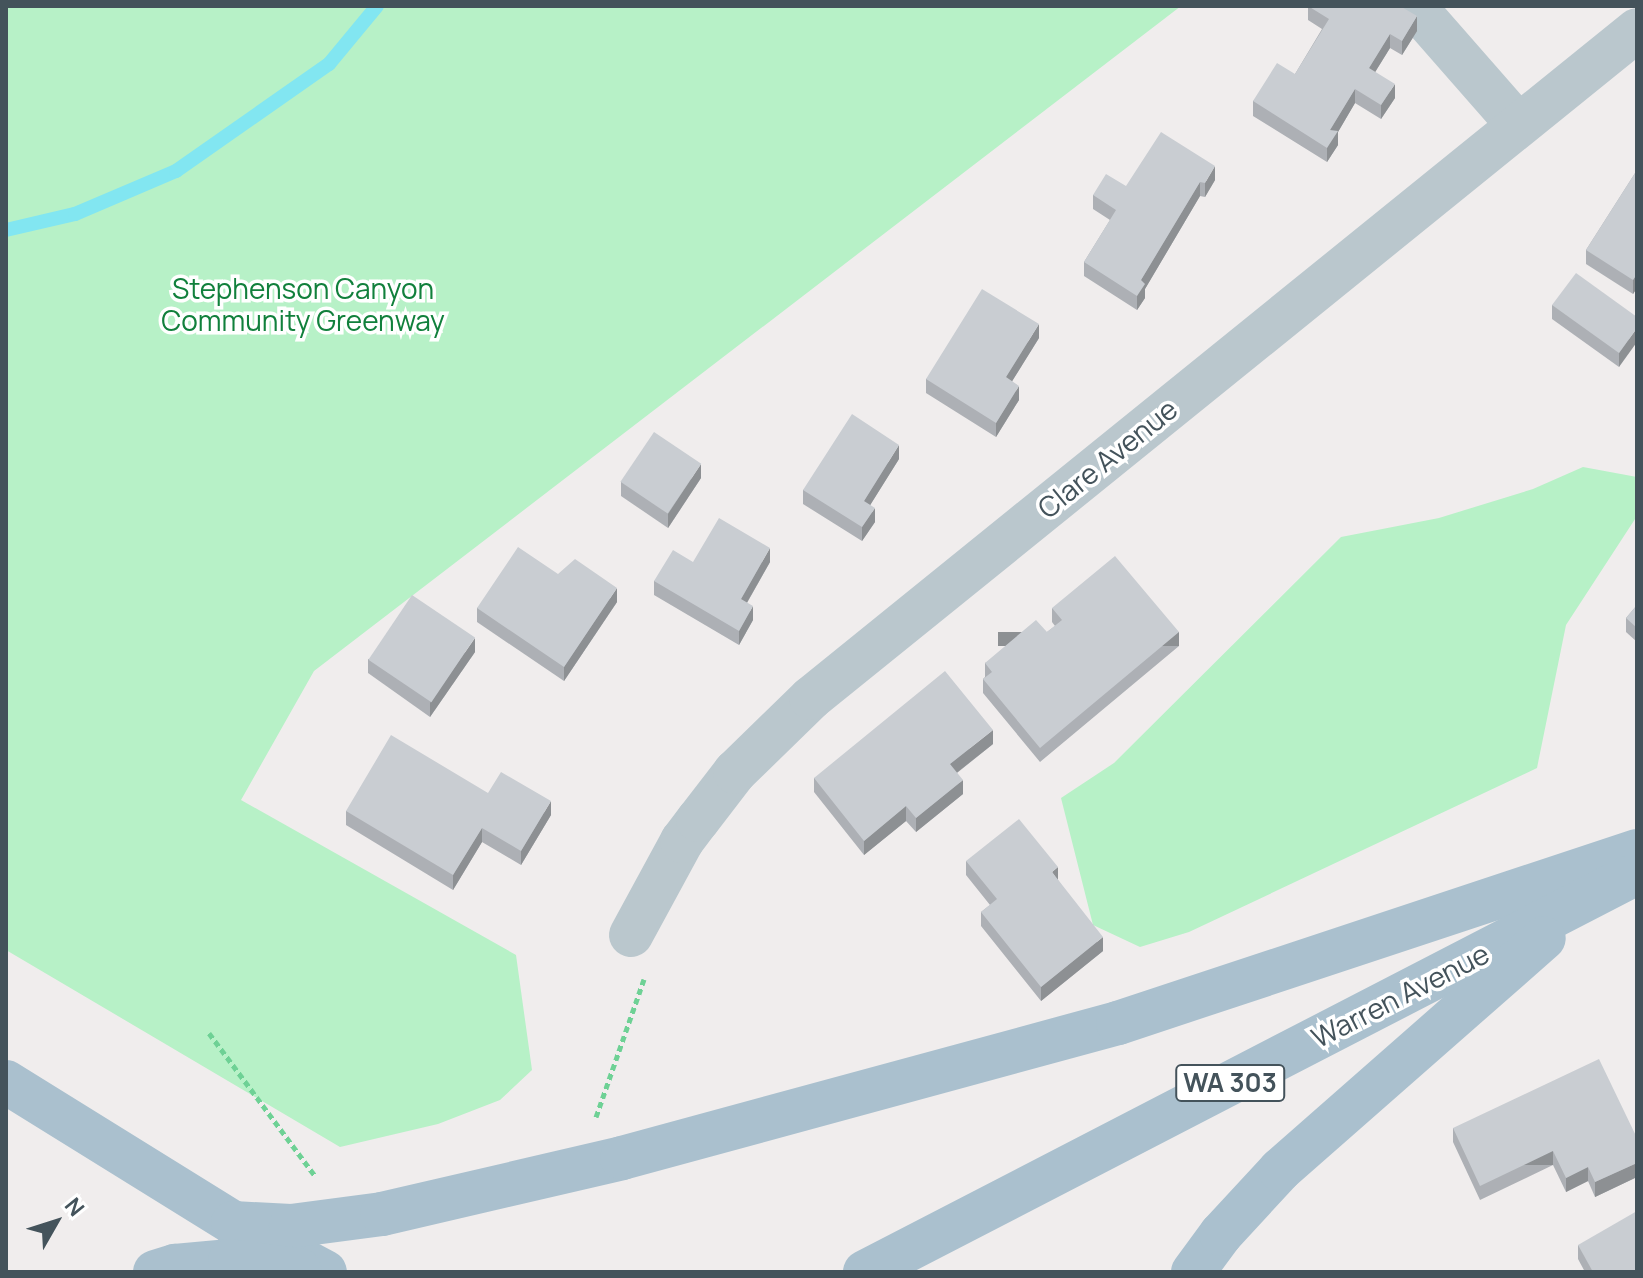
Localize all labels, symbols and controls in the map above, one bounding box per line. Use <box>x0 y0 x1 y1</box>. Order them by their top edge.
park label: Stephenson Canyon Community Greenway <box>161 271 445 337</box>
street label: Clare Avenue <box>1030 392 1184 524</box>
street label: Warren Avenue <box>1306 936 1494 1054</box>
road number: WA 303 <box>1174 1061 1286 1105</box>
north arrow <box>16 1182 96 1262</box>
text: N <box>58 1191 91 1222</box>

